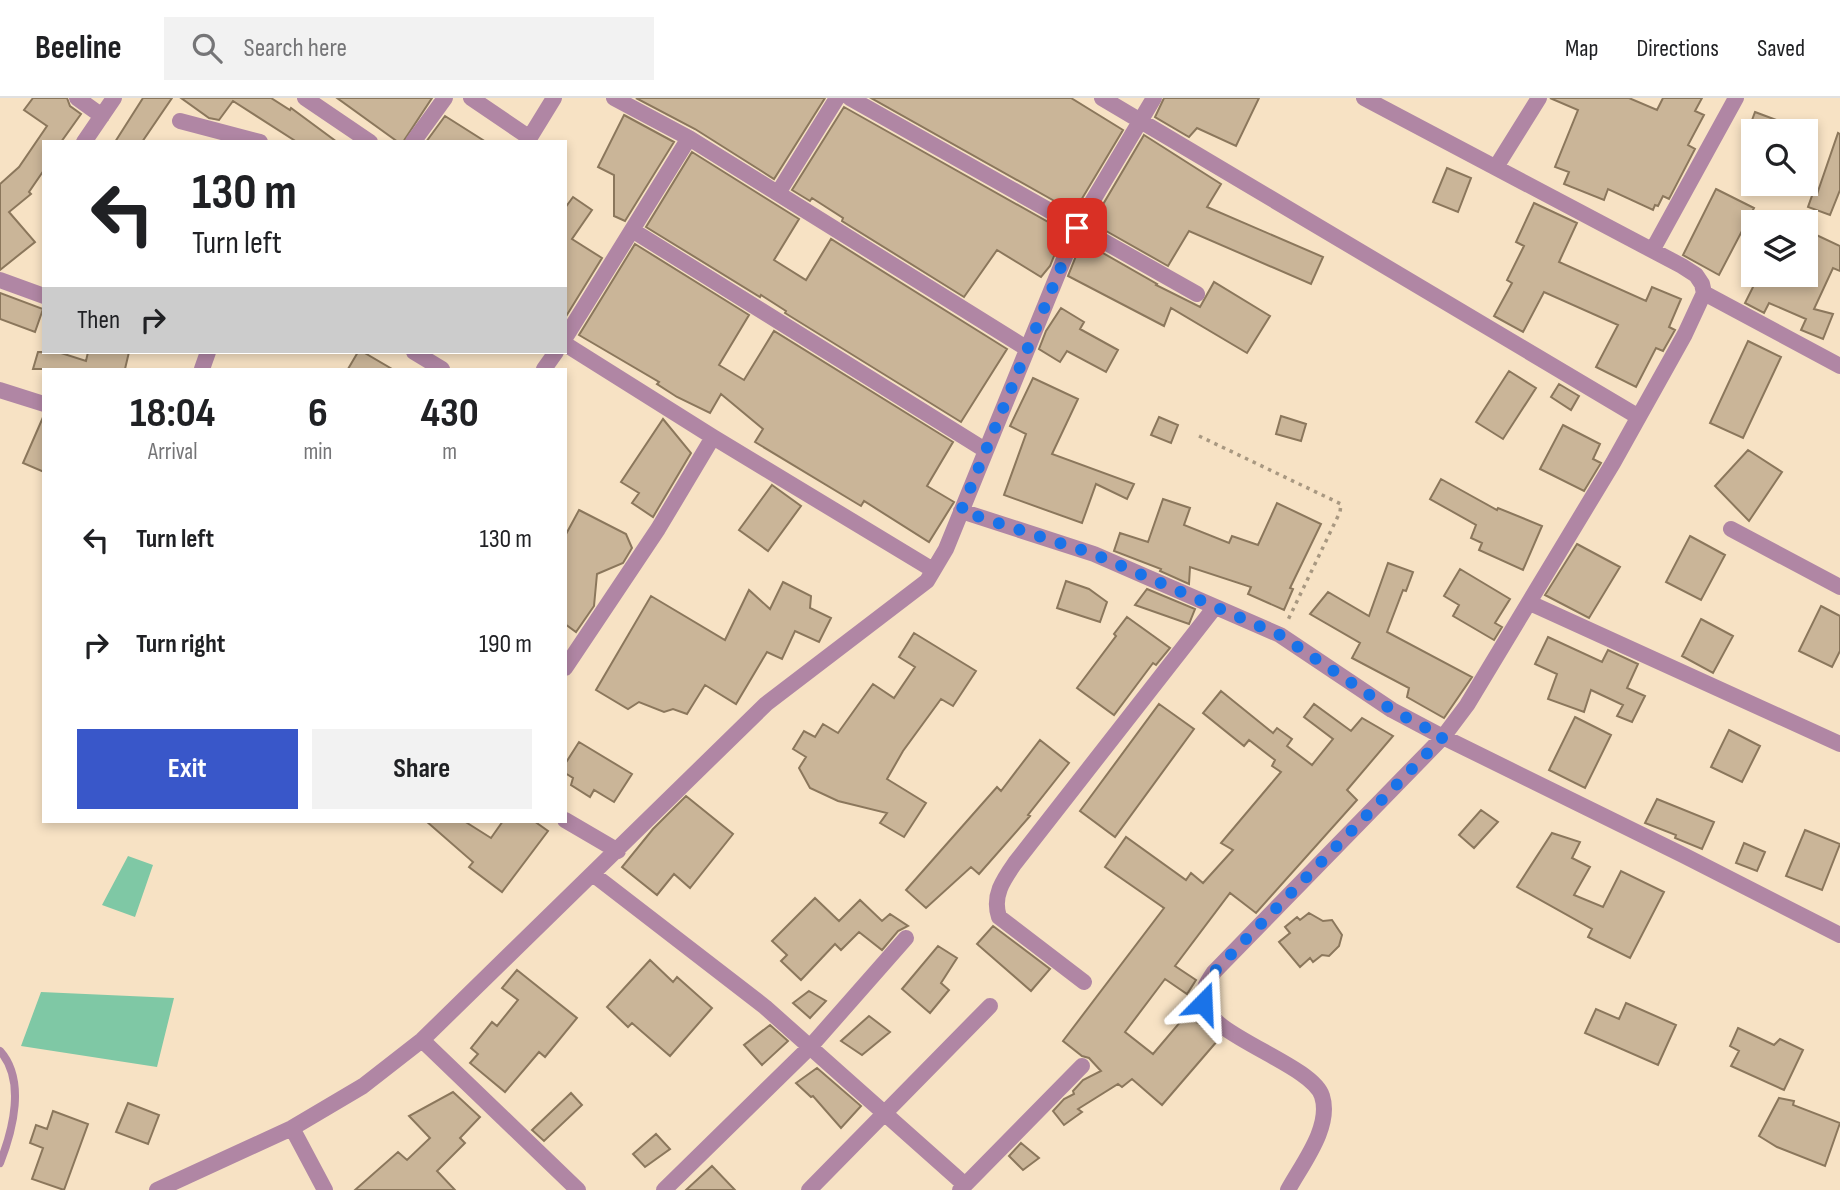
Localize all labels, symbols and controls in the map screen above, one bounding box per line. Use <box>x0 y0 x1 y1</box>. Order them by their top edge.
search box <box>164 17 654 80</box>
text: Beeline <box>35 28 122 68</box>
icon: search <box>188 29 226 67</box>
text: Search here <box>244 33 347 64</box>
text: Map <box>1565 34 1598 63</box>
text: Directions <box>1636 34 1719 63</box>
text: Saved <box>1757 34 1805 63</box>
map controls <box>1741 119 1818 287</box>
button: search <box>1741 119 1818 196</box>
text: 130 m <box>192 164 297 223</box>
icon: left <box>77 168 168 259</box>
pin <box>1047 198 1107 258</box>
icon: arrive <box>1058 209 1096 247</box>
button: layers <box>1741 210 1818 287</box>
text: Turn left <box>192 224 282 263</box>
icon: right <box>134 301 172 339</box>
text: Then <box>77 305 120 336</box>
text: 18:04 <box>130 388 215 439</box>
text: 6 <box>308 388 328 439</box>
text: 430 <box>420 388 479 439</box>
text: Arrival <box>148 438 197 466</box>
text: min <box>303 438 332 466</box>
text: m <box>442 438 457 466</box>
icon: left <box>77 521 115 559</box>
text: Turn left <box>136 524 214 555</box>
text: 130 m <box>480 524 532 555</box>
icon: right <box>77 626 115 664</box>
text: Turn right <box>136 629 225 660</box>
text: 190 m <box>479 629 532 660</box>
button: Exit <box>77 729 298 809</box>
button: Share <box>312 729 532 809</box>
position arrow <box>1166 966 1240 1040</box>

